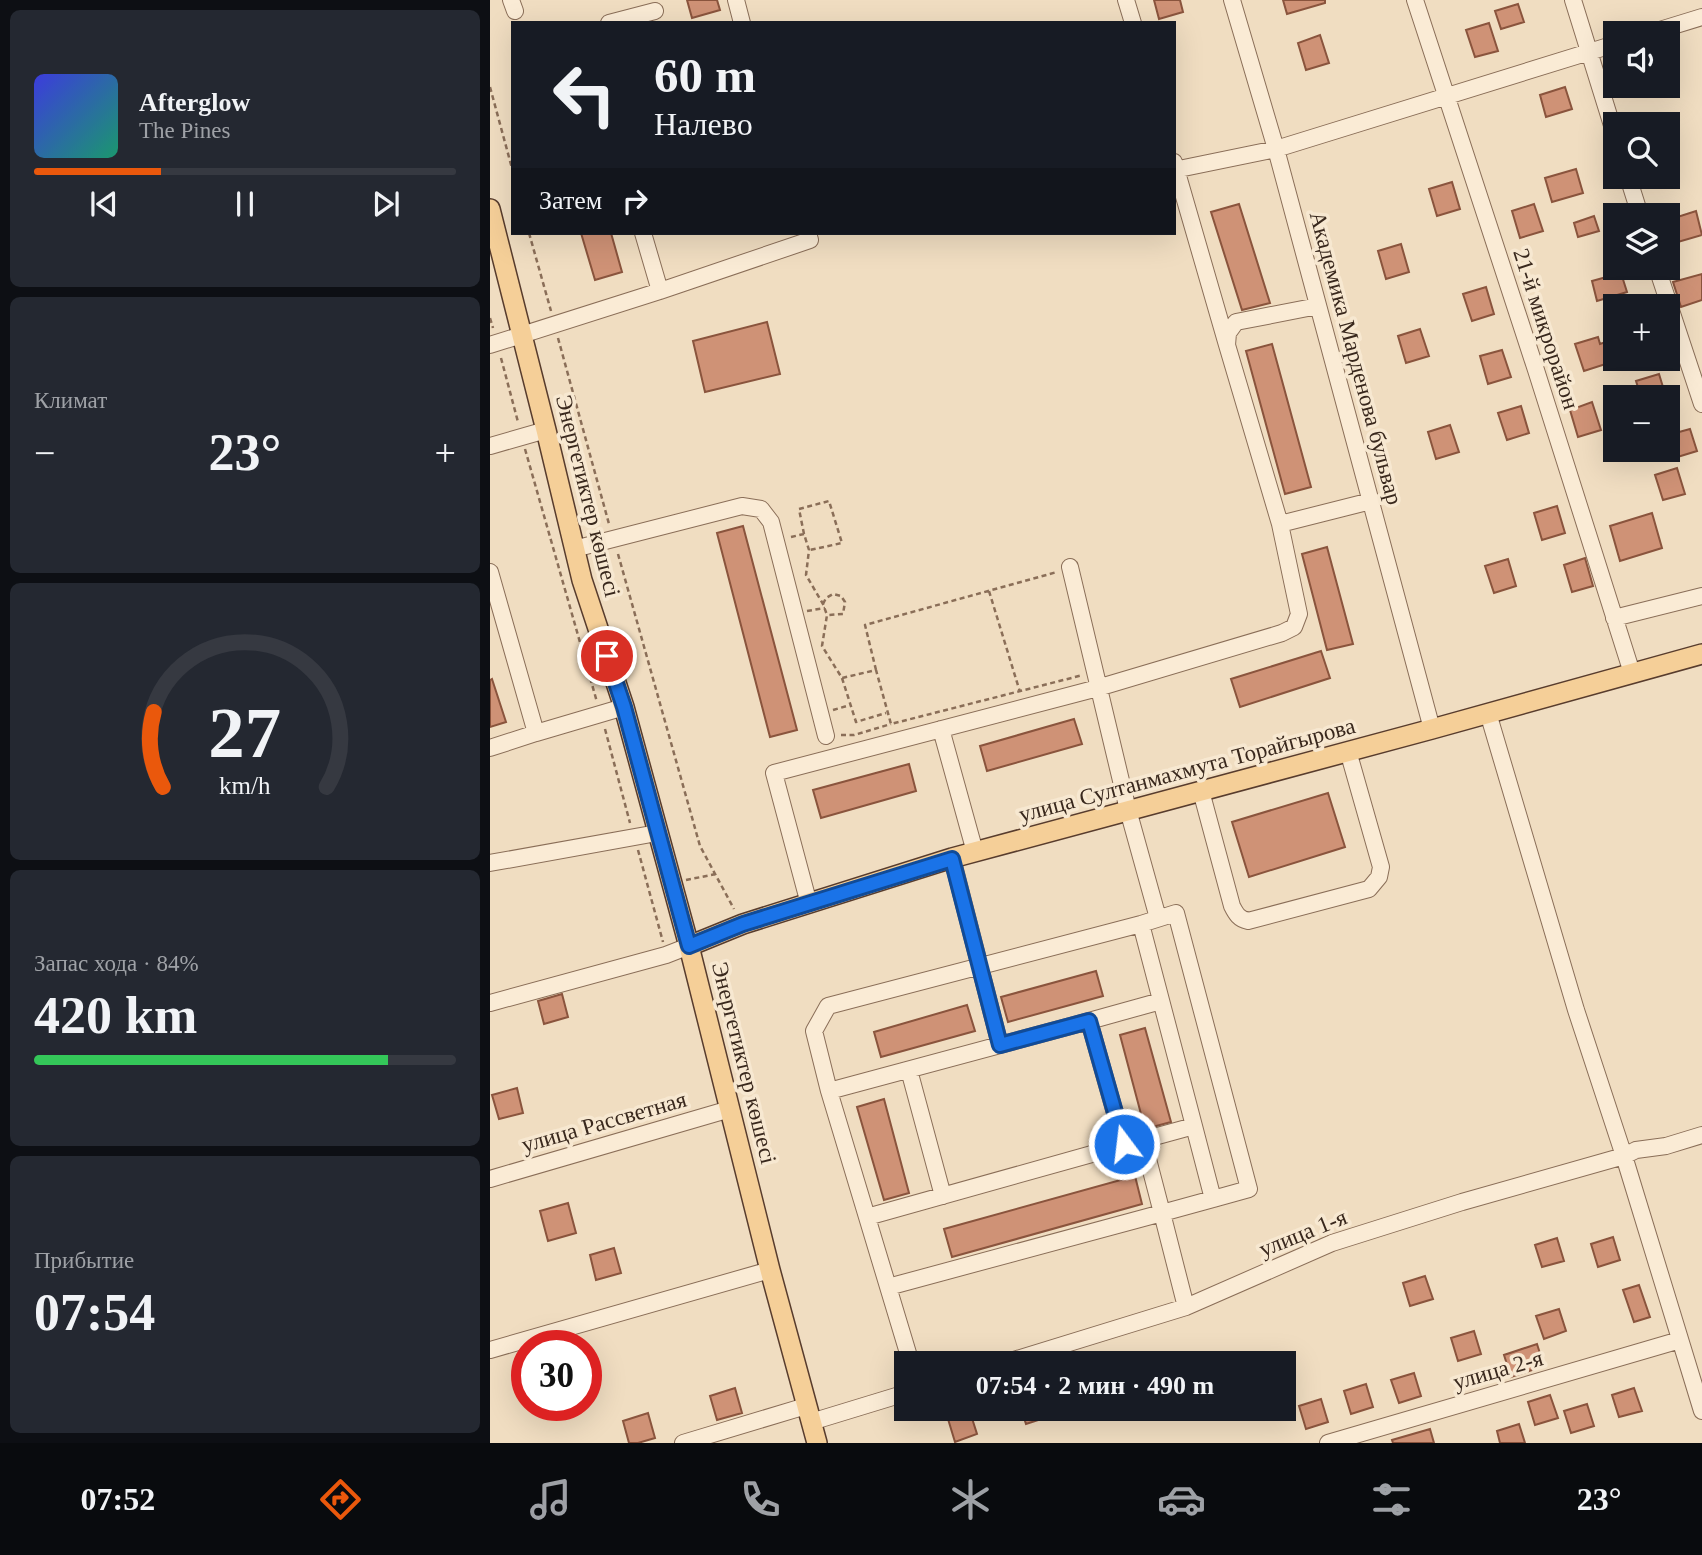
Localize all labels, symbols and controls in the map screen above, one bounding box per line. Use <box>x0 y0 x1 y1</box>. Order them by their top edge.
map controls <box>1603 21 1680 462</box>
button: sound <box>1603 21 1680 98</box>
text: 60 m <box>654 48 756 103</box>
icon: left <box>539 49 630 140</box>
text: Afterglow <box>139 88 250 117</box>
text: Налево <box>654 106 753 142</box>
button: search <box>1603 112 1680 189</box>
text: The Pines <box>139 118 230 143</box>
icon: right <box>616 182 654 220</box>
icon: previous <box>85 185 123 223</box>
icon: pause <box>226 185 264 223</box>
icon: next <box>367 185 405 223</box>
text: Затем <box>539 186 602 215</box>
button: layers <box>1603 203 1680 280</box>
street label: Академика Марденова бульвар <box>1305 209 1407 507</box>
street label: 21-й микрорайон <box>1508 245 1584 413</box>
button: + <box>1603 294 1680 371</box>
button: − <box>1603 385 1680 462</box>
text: Климат <box>34 388 107 413</box>
street label: Энергетиктер көшесі <box>551 393 625 599</box>
text: 23° <box>209 424 281 481</box>
text: − <box>34 432 55 474</box>
text: + <box>435 432 456 474</box>
pin <box>577 626 637 686</box>
icon: arrive <box>588 637 626 675</box>
text: 27 <box>209 693 281 774</box>
street label: улица Султанмахмута Торайгырова <box>1016 713 1358 827</box>
text: km/h <box>219 772 271 799</box>
text: Запас хода · 84% <box>34 951 199 976</box>
street label: Энергетиктер көшесі <box>707 960 781 1166</box>
text: 420 km <box>34 987 197 1044</box>
street label: улица Рассветная <box>519 1086 690 1157</box>
position arrow <box>1087 1107 1161 1181</box>
street label: улица 1-я <box>1256 1204 1351 1262</box>
text: Прибытие <box>34 1248 134 1273</box>
text: 07:54 <box>34 1284 155 1341</box>
speed limit sign: 30 <box>511 1330 602 1421</box>
street label: улица 2-я <box>1450 1345 1546 1395</box>
text: 07:54 · 2 мин · 490 m <box>976 1371 1214 1400</box>
icon: directions <box>316 1475 365 1524</box>
icon: music <box>526 1475 575 1524</box>
icon: phone <box>736 1475 785 1524</box>
icon: climate <box>946 1475 995 1524</box>
icon: car <box>1157 1475 1206 1524</box>
icon: filters <box>1367 1475 1416 1524</box>
text: 07:52 <box>81 1481 155 1517</box>
text: 23° <box>1577 1481 1621 1517</box>

